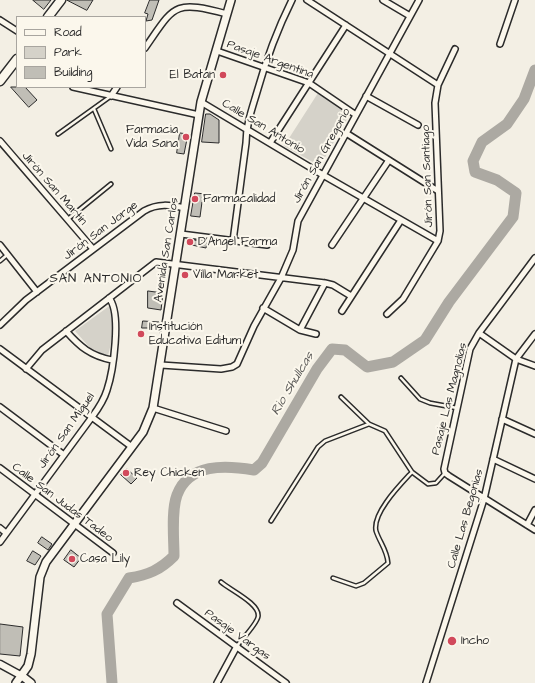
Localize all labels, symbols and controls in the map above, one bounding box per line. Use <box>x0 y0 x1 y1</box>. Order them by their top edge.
legend <box>16 16 146 88</box>
text: Road <box>54 24 82 41</box>
street label: Pasaje Argentina <box>225 38 315 82</box>
text: Park <box>54 44 82 61</box>
text: Building <box>54 64 92 81</box>
place label: El Batan <box>170 68 215 82</box>
marker: El Batan <box>218 70 228 80</box>
street label: Calle San Antonio <box>219 97 307 157</box>
street label: Jirón San Gregorio <box>290 106 354 206</box>
place label: Farmacia Vida Sana <box>126 123 178 151</box>
street label: Jirón San Santiago <box>419 125 437 227</box>
marker: Farmacia Vida Sana <box>181 132 191 142</box>
street label: Jirón San Martín <box>18 149 90 229</box>
place label: Farmacalidad <box>203 192 275 206</box>
marker: Farmacalidad <box>190 194 200 204</box>
street label: Avenida San Carlos <box>152 197 182 303</box>
street label: Jirón San Jorge <box>61 198 141 264</box>
place label: D'Angel Farma <box>198 235 277 249</box>
marker: D'Angel Farma <box>185 237 195 247</box>
place label: Villa Market <box>193 268 258 282</box>
marker: Villa Market <box>180 270 190 280</box>
district label: SAN ANTONIO <box>49 271 143 287</box>
place label: Institución Educativa Editum <box>149 320 241 348</box>
marker: Institución Educativa Editum <box>136 329 146 339</box>
street label: Pasaje Las Magnolias <box>429 341 471 457</box>
water label: Rio Shullcas <box>268 350 318 418</box>
street label: Jirón San Miguel <box>35 390 99 472</box>
street label: Calle San Judas Tadeo <box>9 460 115 546</box>
place label: Rey Chicken <box>134 466 204 480</box>
marker: Rey Chicken <box>121 468 131 478</box>
street label: Calle Las Begonias <box>445 468 487 570</box>
place label: Casa Lily <box>80 552 130 566</box>
marker: Casa Lily <box>67 554 77 564</box>
street label: Pasaje Vargas <box>201 606 273 664</box>
place label: Incho <box>461 634 489 648</box>
marker: Incho <box>446 635 458 647</box>

